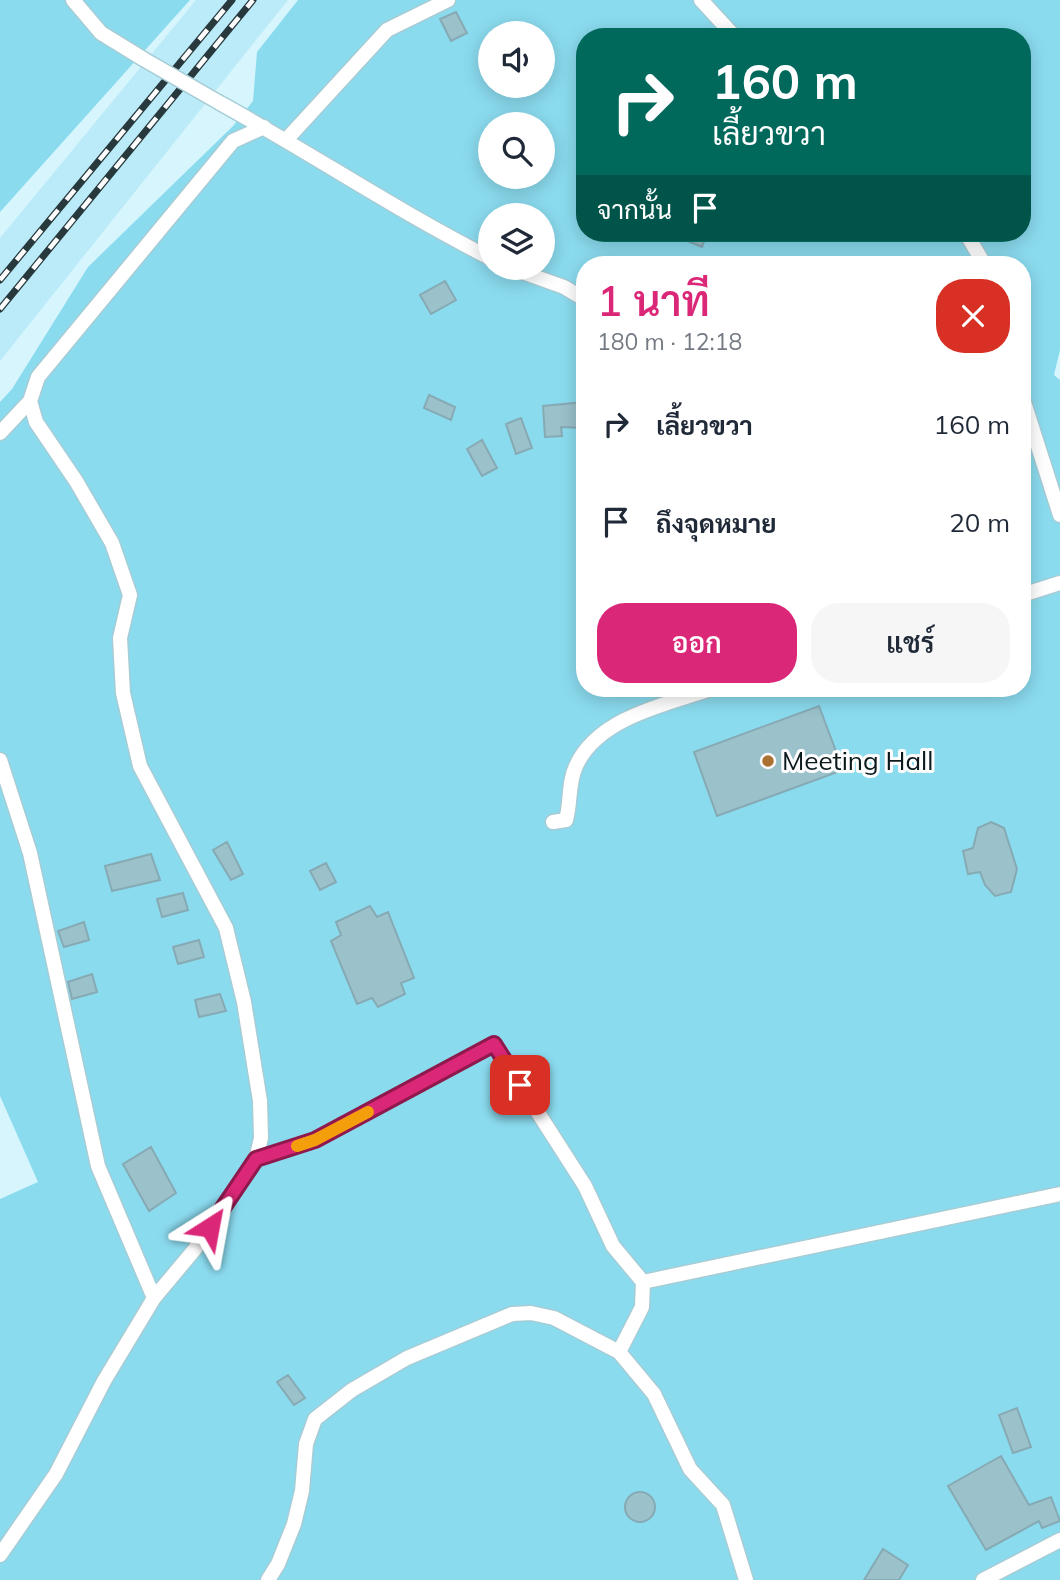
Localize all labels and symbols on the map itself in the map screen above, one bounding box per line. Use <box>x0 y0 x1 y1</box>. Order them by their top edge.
place label: Meeting Hall <box>782 744 933 777</box>
marker: Meeting Hall <box>760 753 776 769</box>
pin <box>490 1055 550 1115</box>
position arrow <box>173 1190 247 1264</box>

